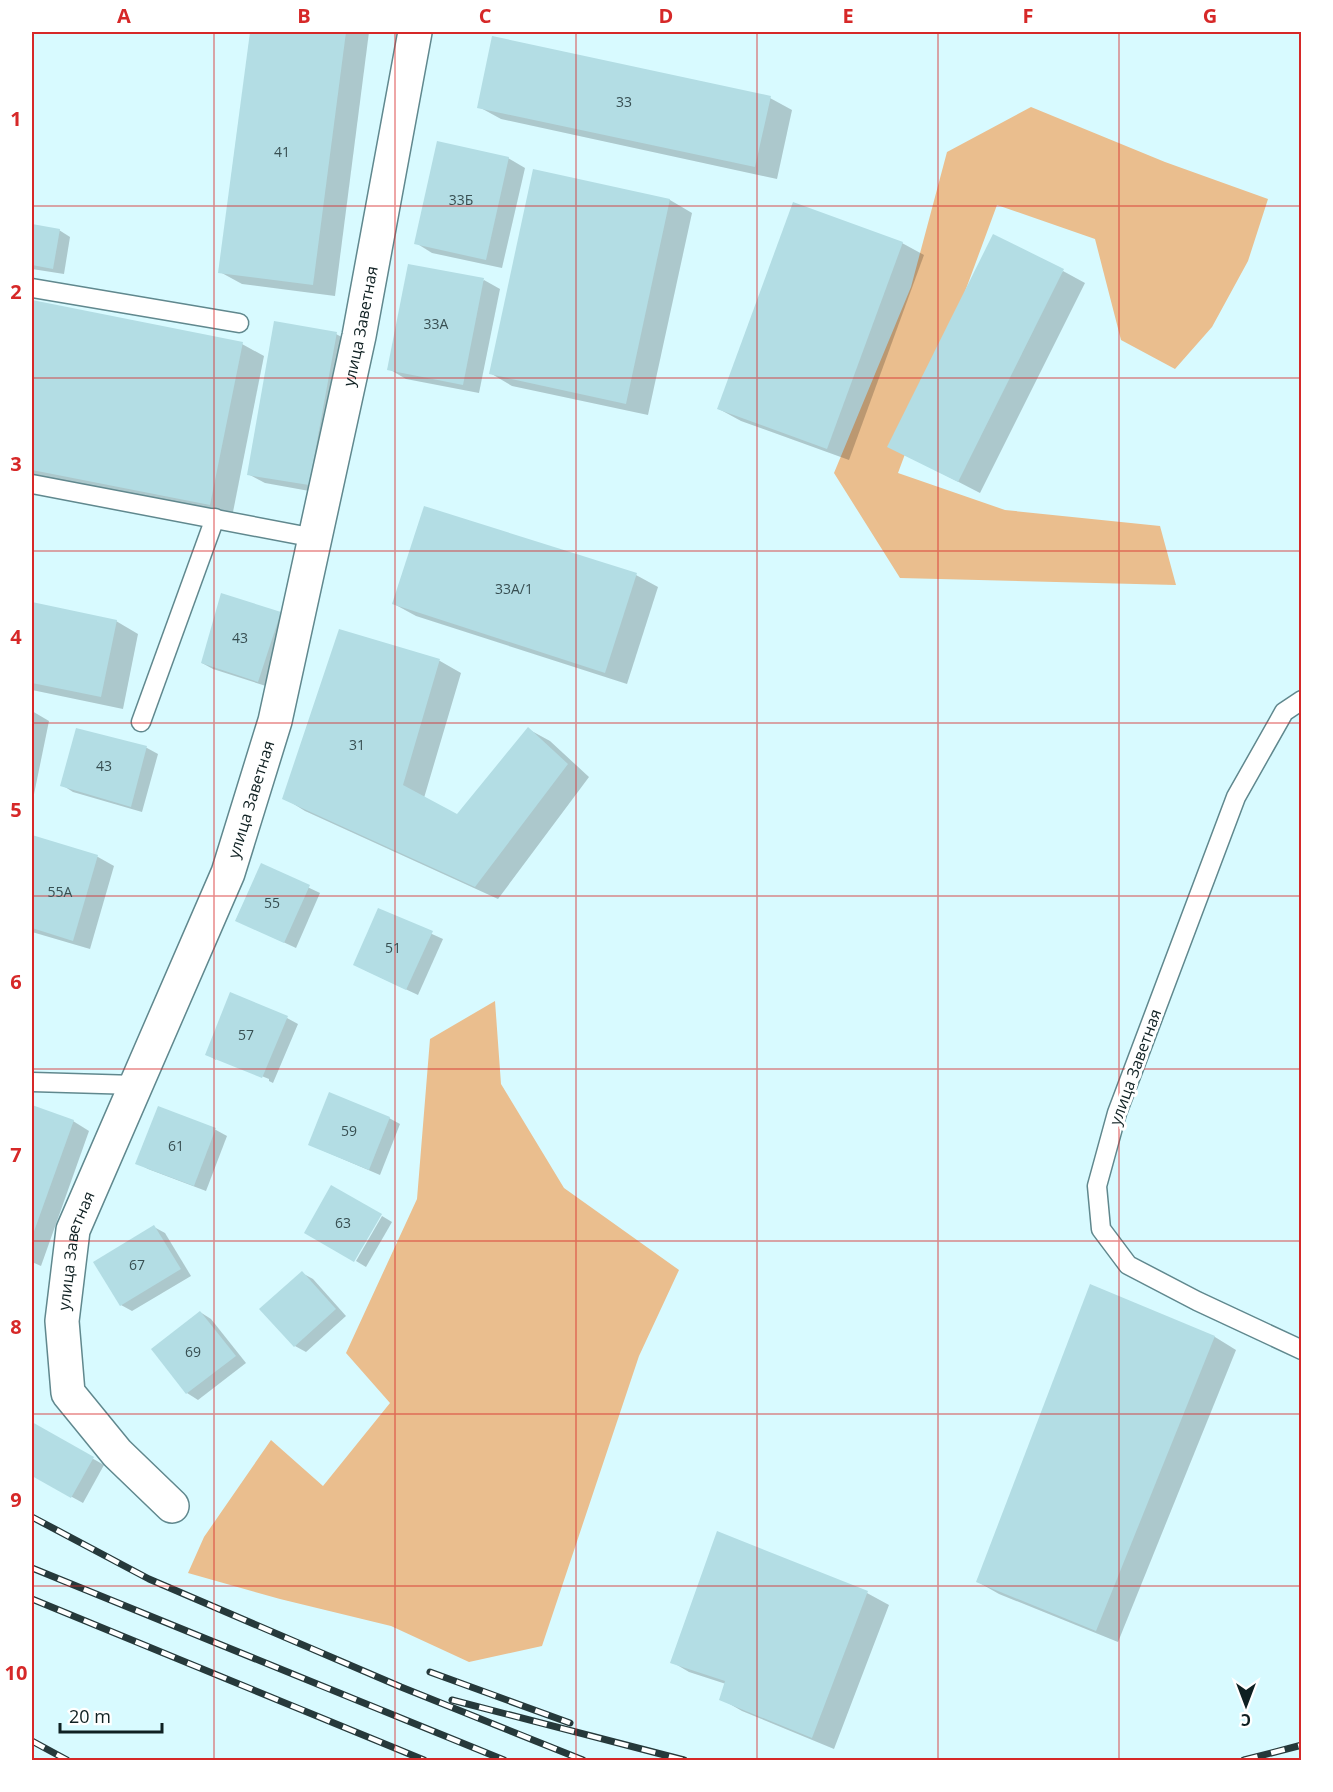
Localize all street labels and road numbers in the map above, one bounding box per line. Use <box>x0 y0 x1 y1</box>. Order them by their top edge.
street label: улица Заветная <box>337 264 383 388</box>
street label: улица Заветная <box>222 738 279 861</box>
street label: улица Заветная <box>1104 1006 1166 1128</box>
street label: улица Заветная <box>52 1188 100 1312</box>

